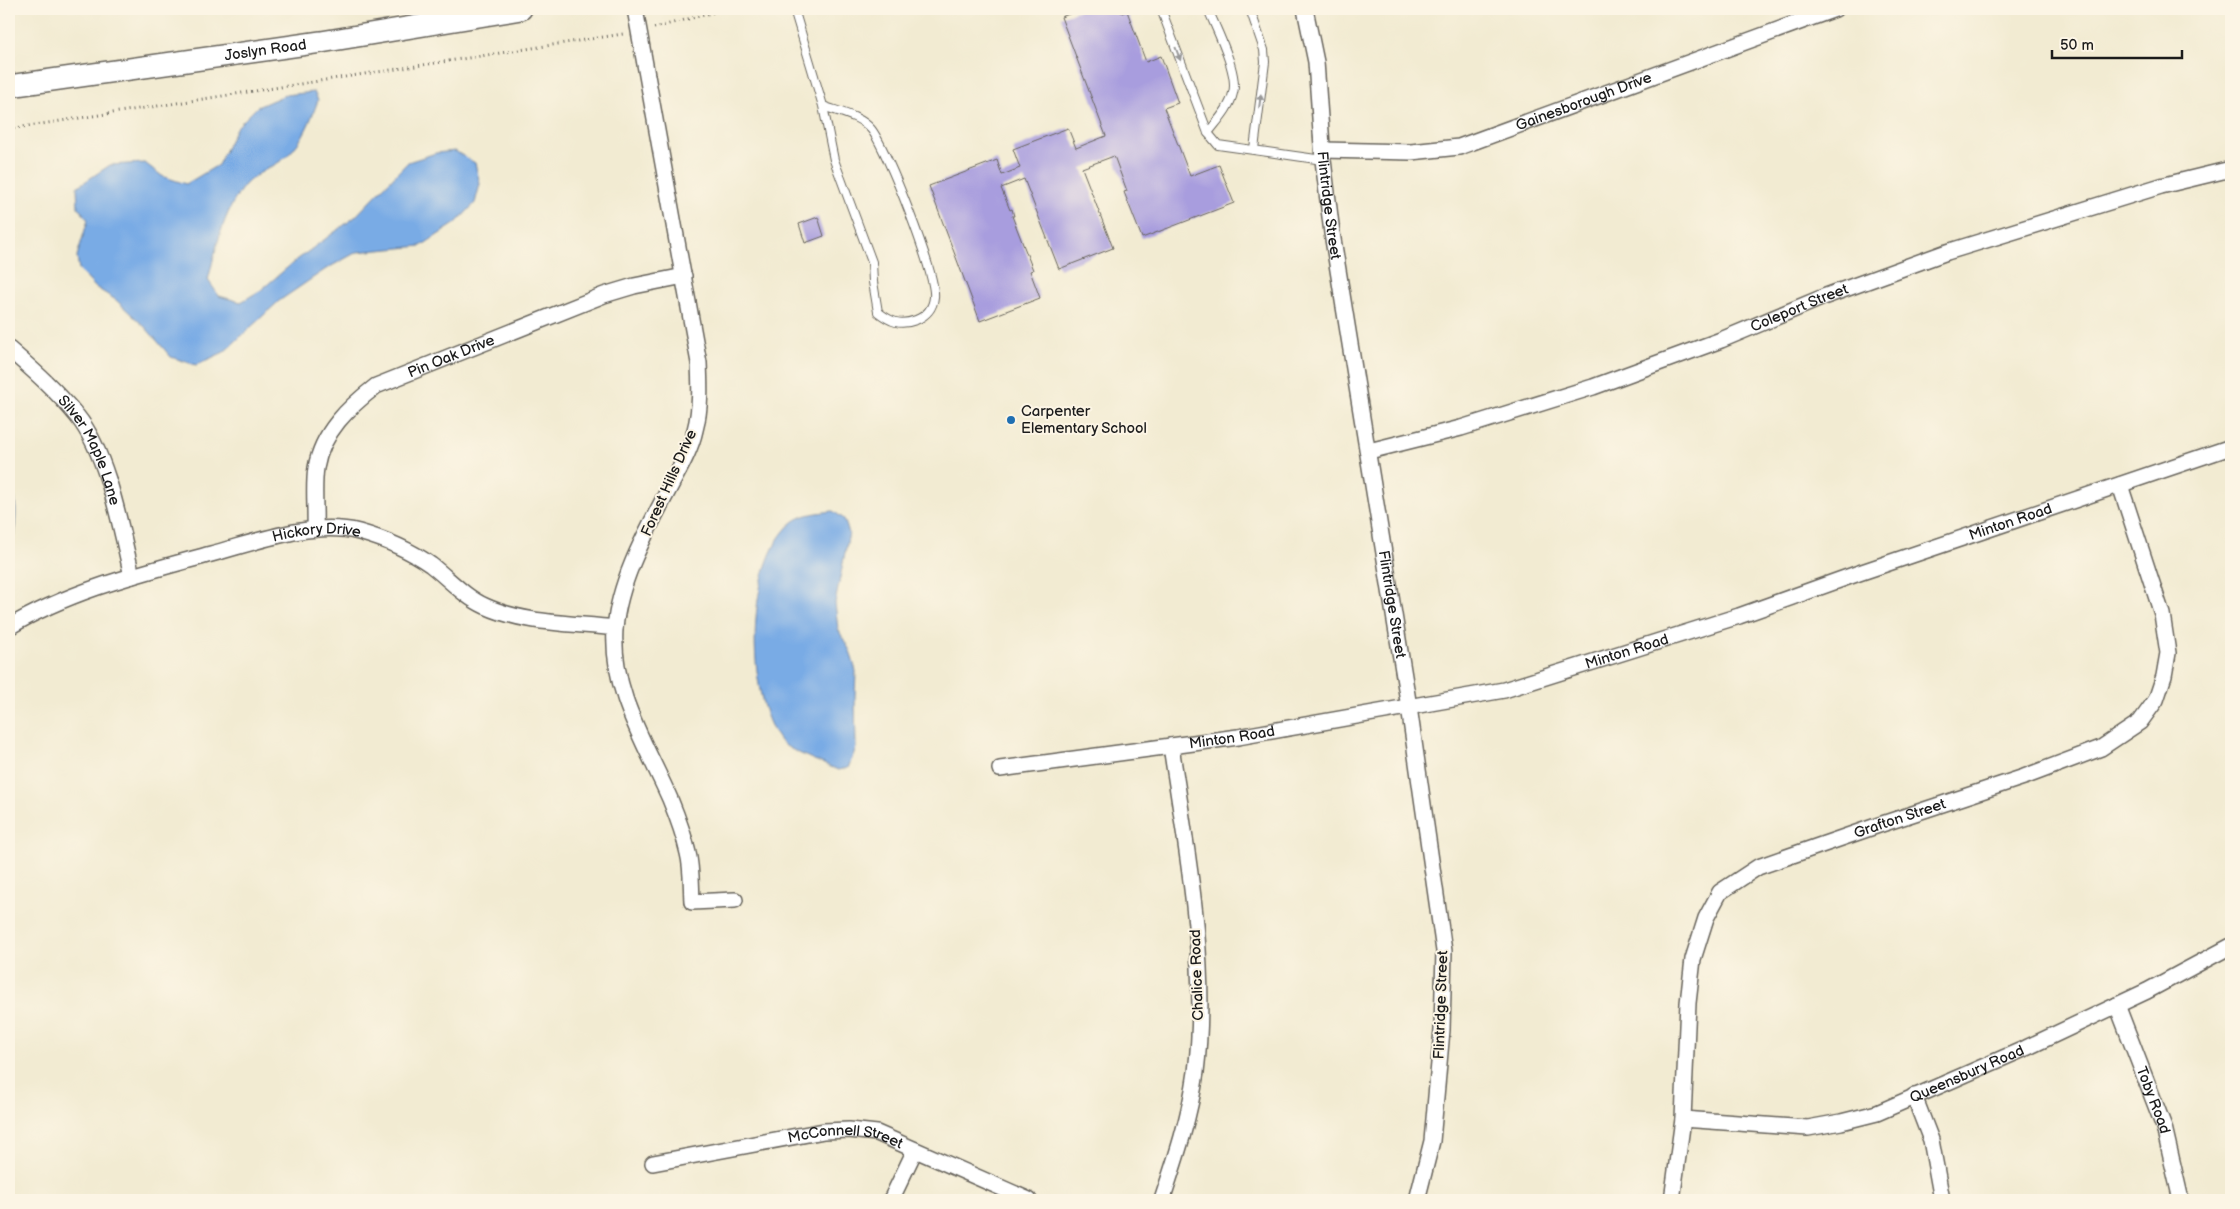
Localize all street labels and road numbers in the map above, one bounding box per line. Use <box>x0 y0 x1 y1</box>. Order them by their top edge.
street label: Joslyn Road <box>223 35 308 65</box>
street label: Gainesborough Drive <box>1513 68 1654 135</box>
street label: Flintridge Street <box>1313 150 1346 261</box>
street label: Coleport Street <box>1747 279 1851 336</box>
street label: Pin Oak Drive <box>405 330 497 382</box>
street label: Silver Maple Lane <box>54 391 125 507</box>
street label: Forest Hills Drive <box>637 427 701 539</box>
street label: Minton Road <box>1966 499 2054 545</box>
street label: Hickory Drive <box>270 519 363 546</box>
street label: Flintridge Street <box>1374 549 1410 660</box>
street label: Minton Road <box>1583 629 1671 673</box>
street label: Minton Road <box>1188 721 1276 753</box>
street label: Grafton Street <box>1851 794 1948 843</box>
street label: Chalice Road <box>1186 929 1208 1021</box>
street label: Flintridge Street <box>1430 950 1452 1060</box>
street label: Queensbury Road <box>1907 1041 2027 1107</box>
street label: Toby Road <box>2132 1064 2175 1135</box>
street label: McConnell Street <box>786 1120 907 1153</box>

